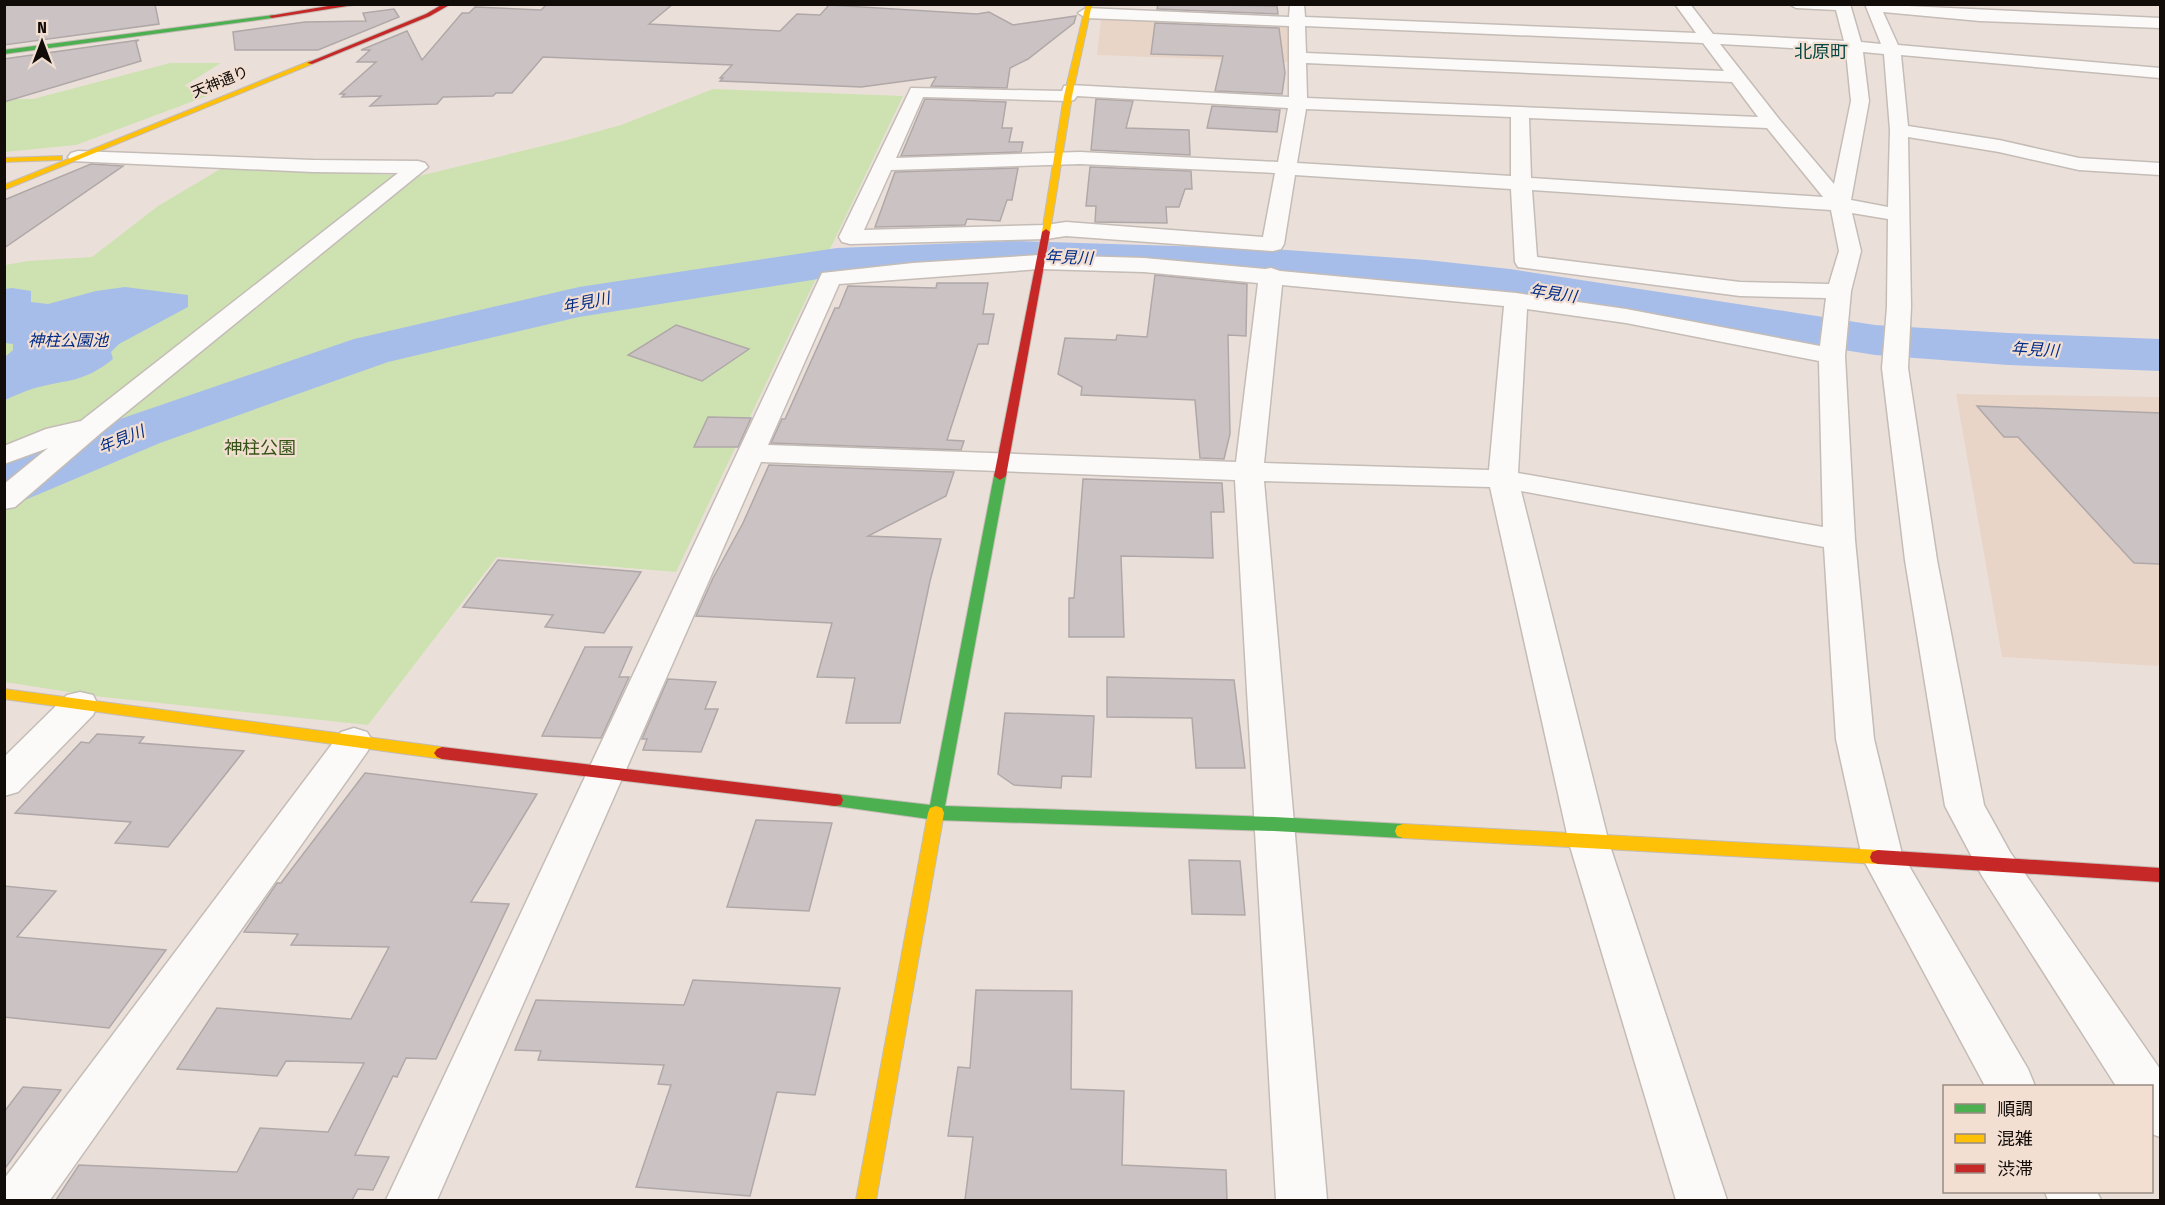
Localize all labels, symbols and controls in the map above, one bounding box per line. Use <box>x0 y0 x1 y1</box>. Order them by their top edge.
north arrow <box>12 12 72 72</box>
text: N <box>37 18 47 37</box>
district label: 北原町 <box>1794 41 1848 63</box>
street label: 天神通り <box>189 62 251 102</box>
water label: 年見川 <box>1045 247 1095 268</box>
water label: 年見川 <box>1528 281 1580 307</box>
water label: 年見川 <box>561 288 613 316</box>
water label: 神柱公園池 <box>28 331 110 350</box>
water label: 年見川 <box>2011 339 2061 360</box>
water label: 年見川 <box>95 421 149 457</box>
park label: 神柱公園 <box>224 437 296 459</box>
legend <box>1943 1085 2153 1193</box>
text: 順調 <box>1997 1098 2033 1120</box>
text: 混雑 <box>1997 1128 2033 1150</box>
text: 渋滞 <box>1997 1158 2033 1180</box>

